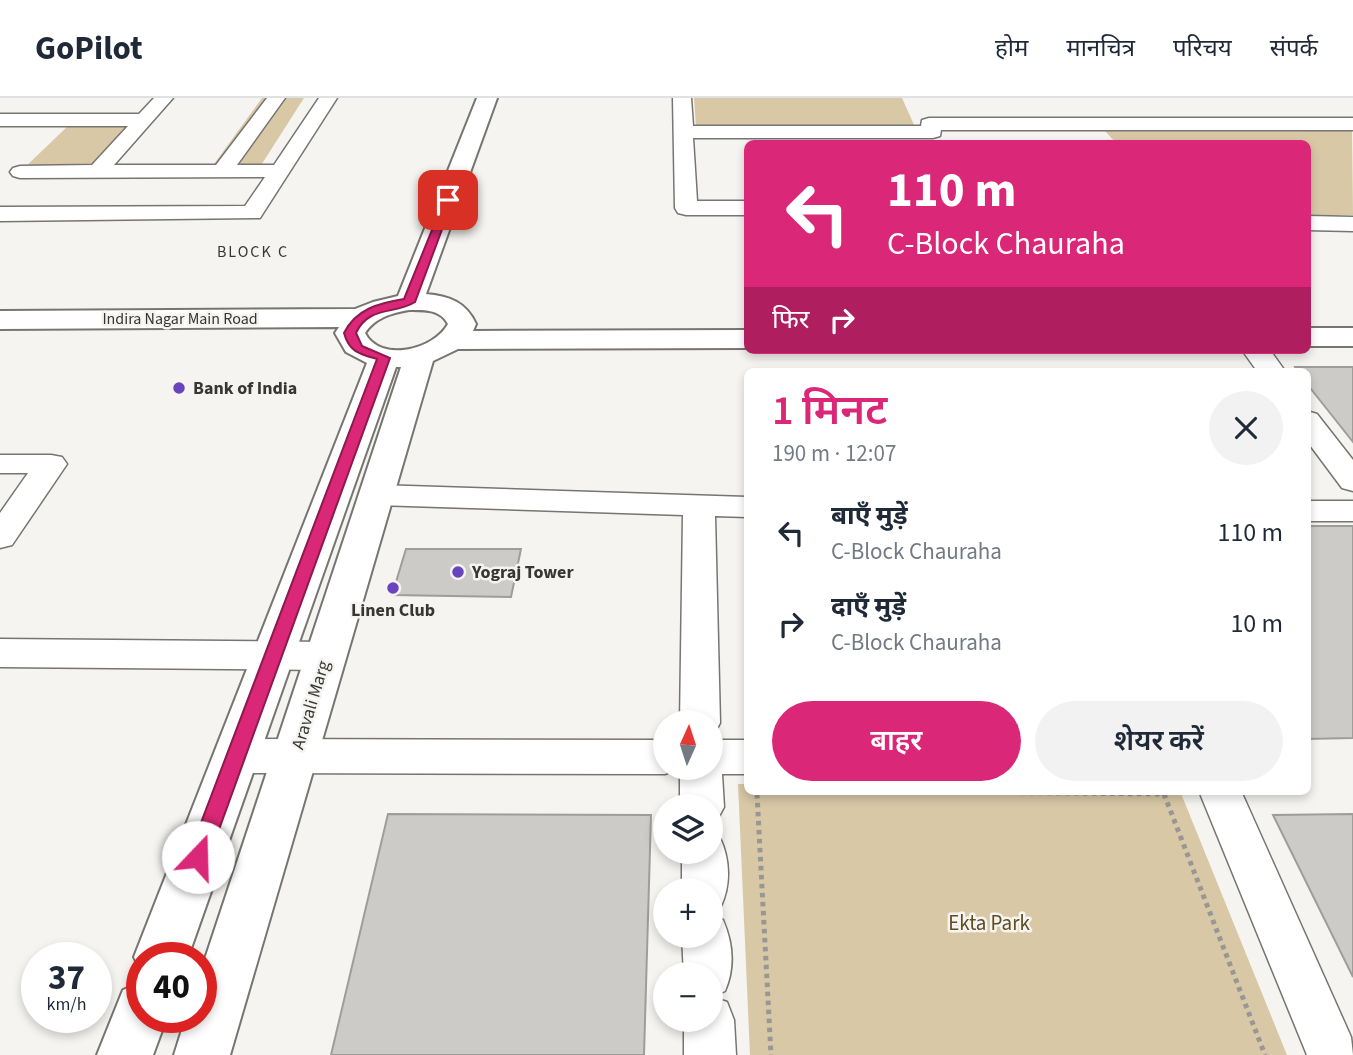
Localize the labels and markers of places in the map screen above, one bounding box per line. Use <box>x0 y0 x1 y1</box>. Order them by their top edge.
pin <box>418 170 478 230</box>
place label: Bank of India <box>193 376 297 401</box>
marker: Bank of India <box>171 380 187 396</box>
place label: Yograj Tower <box>471 560 574 585</box>
marker: Yograj Tower <box>450 564 466 580</box>
marker: Linen Club <box>385 580 401 596</box>
place label: Linen Club <box>351 598 435 623</box>

